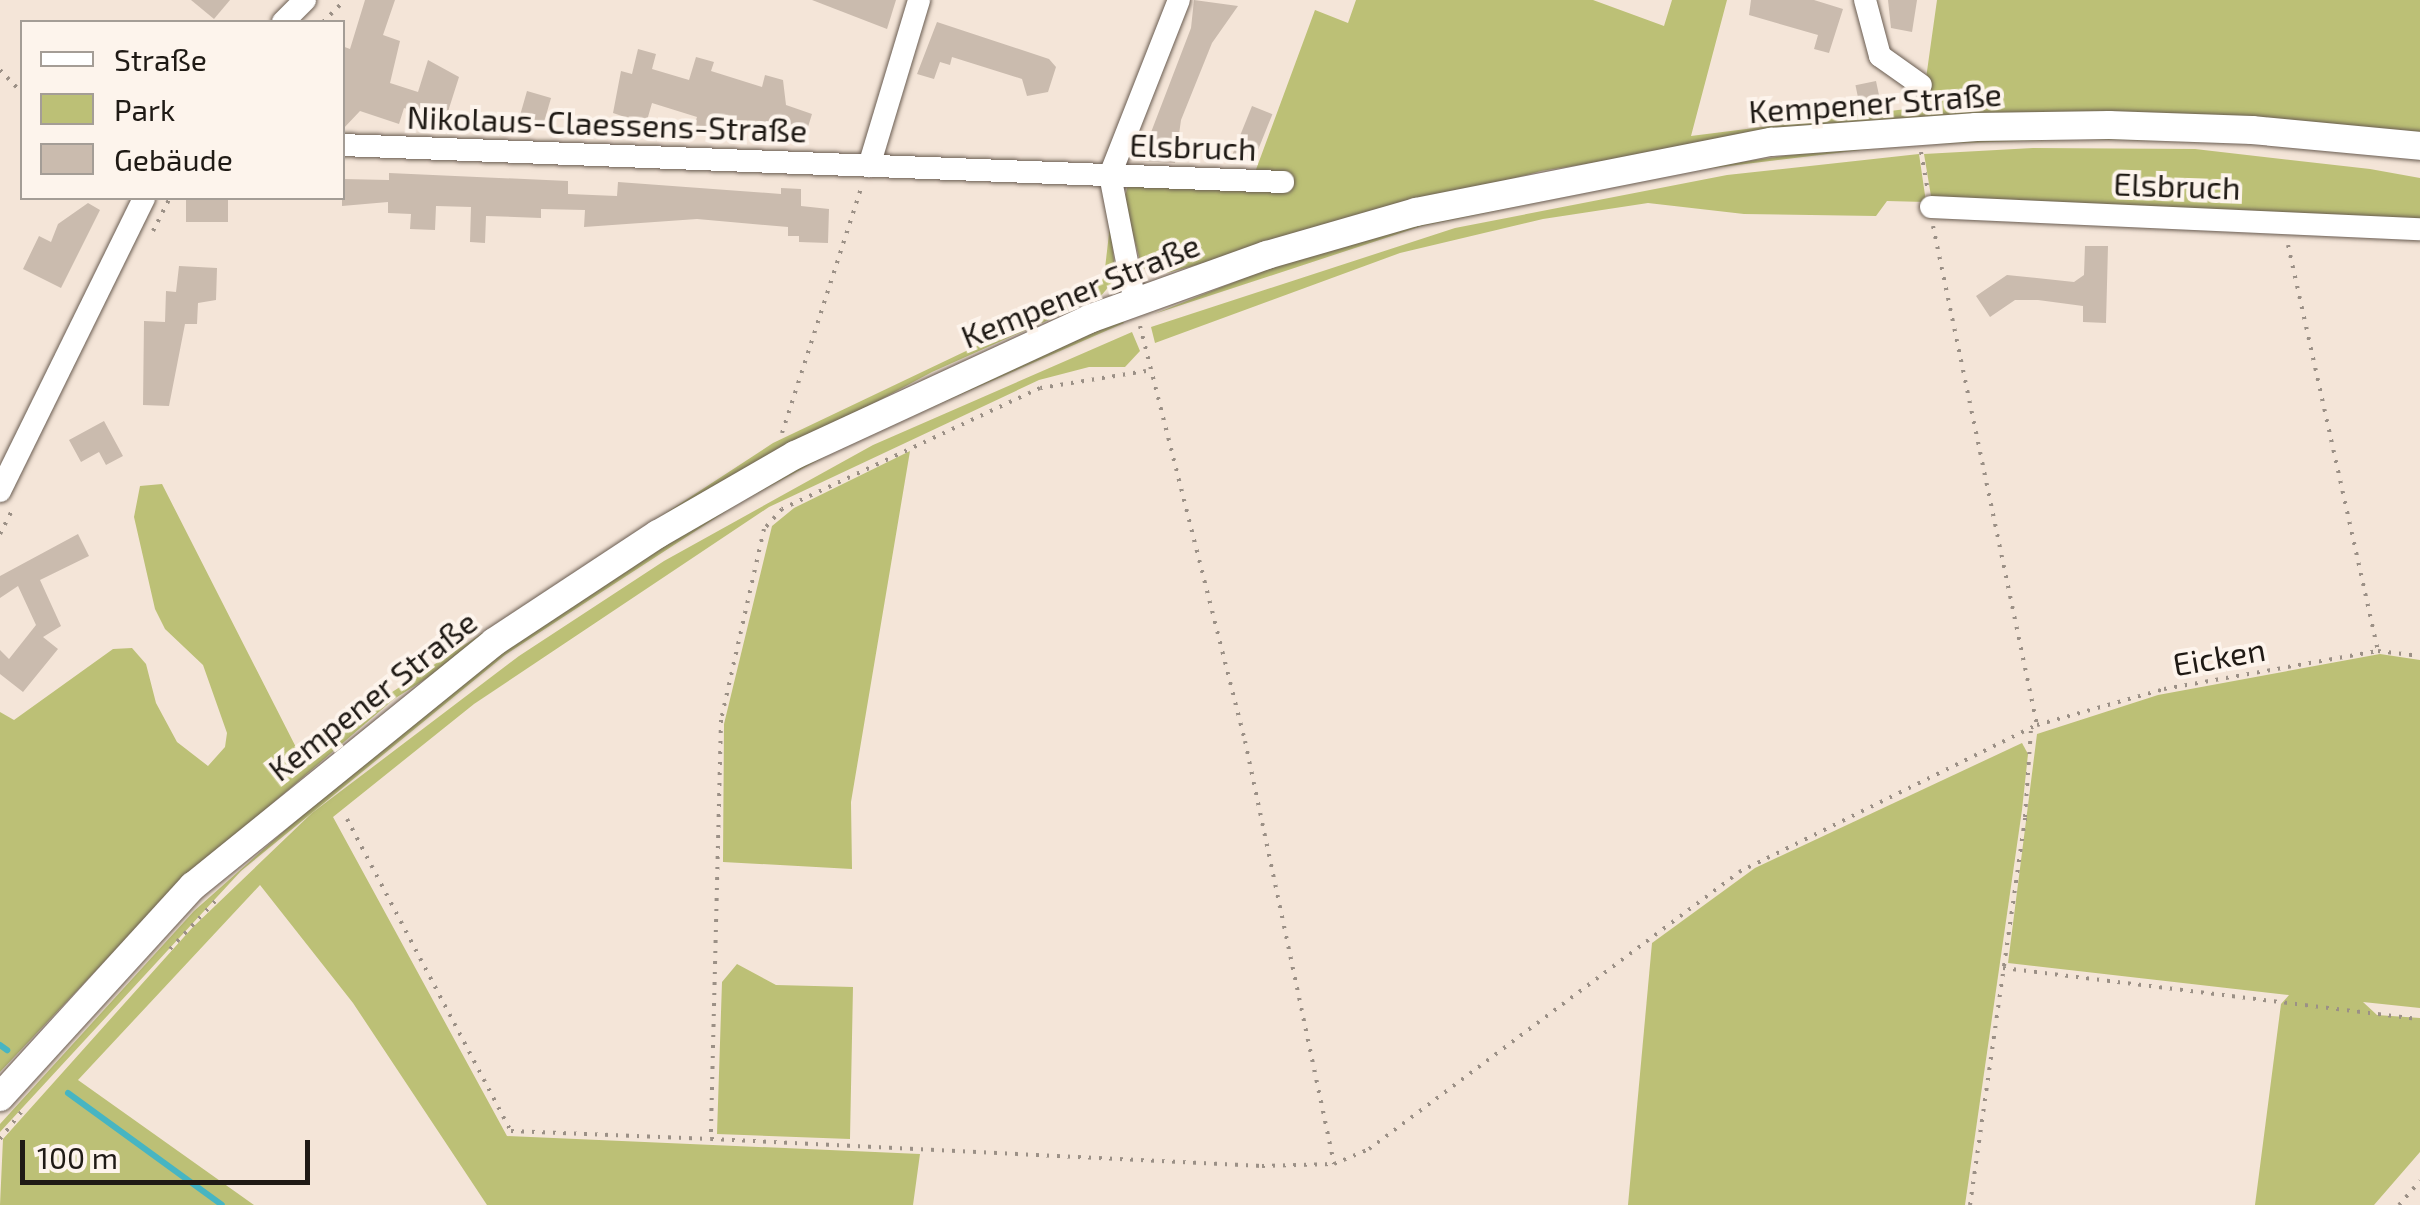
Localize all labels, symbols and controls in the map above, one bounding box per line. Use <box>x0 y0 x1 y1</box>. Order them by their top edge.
legend <box>20 20 345 200</box>
text: Straße <box>114 41 207 77</box>
street label: Kempener Straße <box>1747 74 2003 130</box>
text: Park <box>114 91 175 127</box>
street label: Nikolaus-Claessens-Straße <box>406 97 808 149</box>
street label: Elsbruch <box>1129 125 1257 167</box>
text: Gebäude <box>114 141 233 177</box>
street label: Elsbruch <box>2113 164 2241 206</box>
street label: Kempener Straße <box>955 225 1205 355</box>
street label: Kempener Straße <box>260 602 484 788</box>
street label: Eicken <box>2170 629 2268 683</box>
scale bar <box>25 1120 315 1182</box>
text: 100 m <box>37 1139 118 1175</box>

